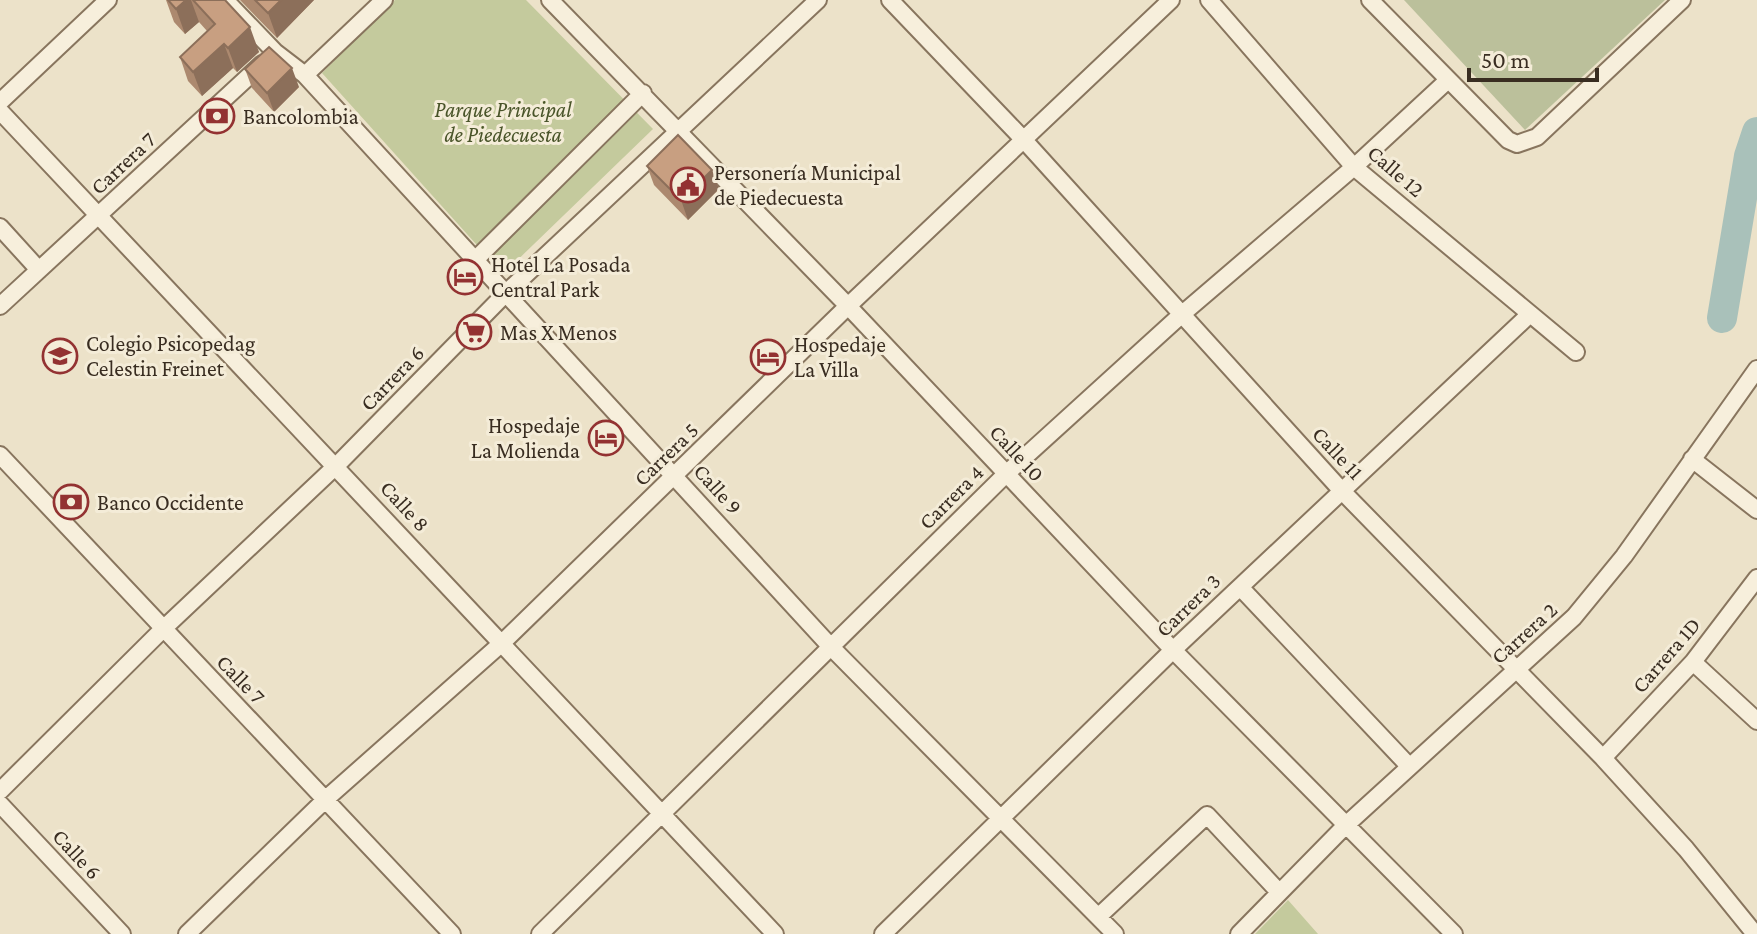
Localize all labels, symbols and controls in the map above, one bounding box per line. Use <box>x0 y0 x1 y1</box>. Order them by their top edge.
scale bar <box>1469 32 1597 82</box>
text: 50 m <box>1481 46 1530 73</box>
bank icon: Bancolombia <box>198 97 236 135</box>
park label: Parque Principal de Piedecuesta <box>434 97 572 147</box>
place label: Bancolombia <box>243 104 359 129</box>
street label: Carrera 7 <box>85 127 161 199</box>
street label: Calle 12 <box>1363 140 1429 202</box>
place label: Personería Municipal de Piedecuesta <box>714 160 901 210</box>
public building icon: Personería Municipal de Piedecuesta <box>669 166 707 204</box>
place label: Hotel La Posada Central Park <box>491 252 630 302</box>
hotel icon: Hotel La Posada Central Park <box>446 258 484 296</box>
supermarket icon: Mas X Menos <box>455 313 493 351</box>
place label: Mas X Menos <box>500 320 617 345</box>
place label: Colegio Psicopedag Celestin Freinet <box>86 331 256 381</box>
place label: Hospedaje La Villa <box>794 332 886 382</box>
school or university icon: Colegio Psicopedag Celestin Freinet <box>41 337 79 375</box>
hotel icon: Hospedaje La Villa <box>749 338 787 376</box>
street label: Carrera 6 <box>355 340 429 416</box>
place label: Hospedaje La Molienda <box>471 413 580 463</box>
street label: Carrera 5 <box>629 417 703 491</box>
hotel icon: Hospedaje La Molienda <box>587 419 625 457</box>
street label: Calle 10 <box>985 420 1049 486</box>
street label: Calle 11 <box>1307 421 1369 485</box>
street label: Calle 9 <box>689 458 747 520</box>
street label: Carrera 4 <box>914 460 988 534</box>
street label: Calle 8 <box>375 475 435 537</box>
bank icon: Banco Occidente <box>52 483 90 521</box>
place label: Banco Occidente <box>97 490 244 515</box>
street label: Carrera 3 <box>1151 568 1225 642</box>
street label: Carrera 2 <box>1486 597 1562 669</box>
street label: Carrera 1D <box>1627 612 1705 698</box>
street label: Calle 7 <box>212 649 270 709</box>
street label: Calle 6 <box>48 824 106 884</box>

